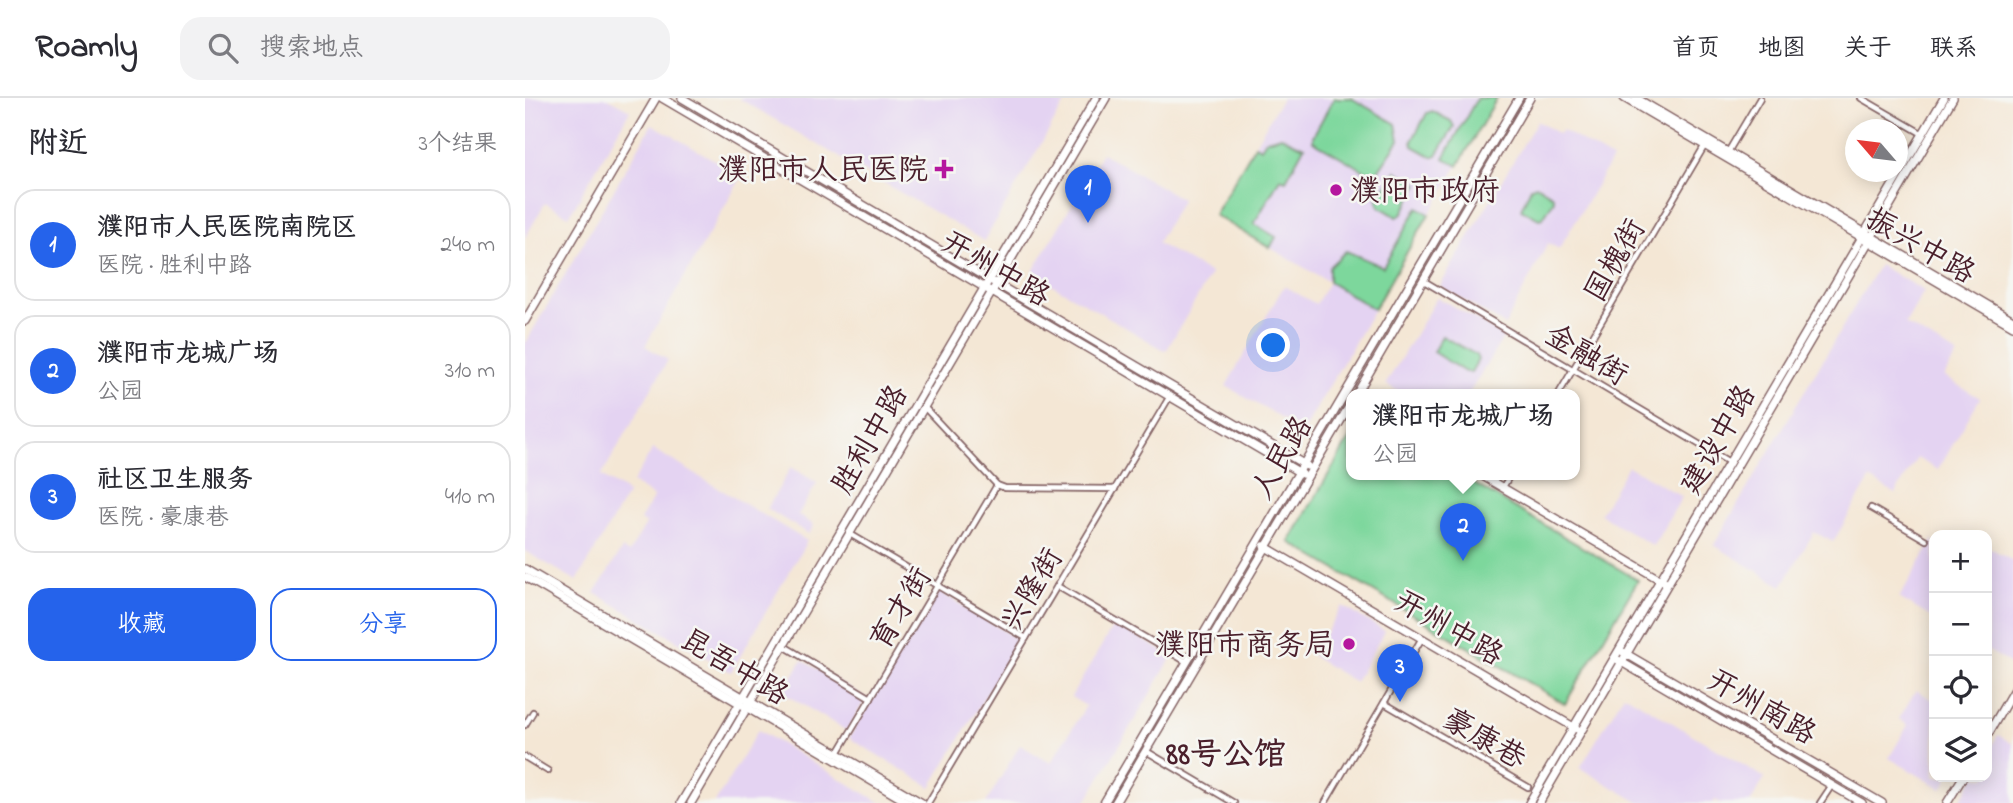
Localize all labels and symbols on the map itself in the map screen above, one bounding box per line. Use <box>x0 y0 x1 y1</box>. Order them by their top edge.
north arrow <box>1845 119 1908 182</box>
place label: 濮阳市人民医院 <box>718 150 928 194</box>
marker: 濮阳市人民医院 <box>934 159 954 179</box>
pin: 1 <box>1065 165 1111 223</box>
place label: 濮阳市政府 <box>1350 171 1500 215</box>
marker: 濮阳市政府 <box>1328 182 1344 198</box>
street label: 振兴中路 <box>1857 199 1982 297</box>
street label: 国槐街 <box>1575 212 1658 311</box>
street label: 开州中路 <box>932 222 1057 320</box>
street label: 金融街 <box>1536 315 1635 399</box>
your location <box>1256 328 1290 362</box>
street label: 胜利中路 <box>823 378 921 503</box>
street label: 建设中路 <box>1671 378 1769 503</box>
street label: 人民路 <box>1242 409 1325 508</box>
pin: 2 <box>1440 503 1486 561</box>
street label: 兴隆街 <box>992 541 1076 640</box>
street label: 育才街 <box>861 560 945 659</box>
street label: 开州中路 <box>1385 581 1510 679</box>
street label: 昆吾中路 <box>671 619 796 718</box>
place label: 濮阳市商务局 <box>1155 625 1335 669</box>
marker: 濮阳市商务局 <box>1341 636 1357 652</box>
pin: 3 <box>1377 644 1423 702</box>
street label: 开州南路 <box>1698 660 1823 758</box>
street label: 豪康巷 <box>1434 699 1533 782</box>
district label: 88号公馆 <box>1166 733 1286 780</box>

